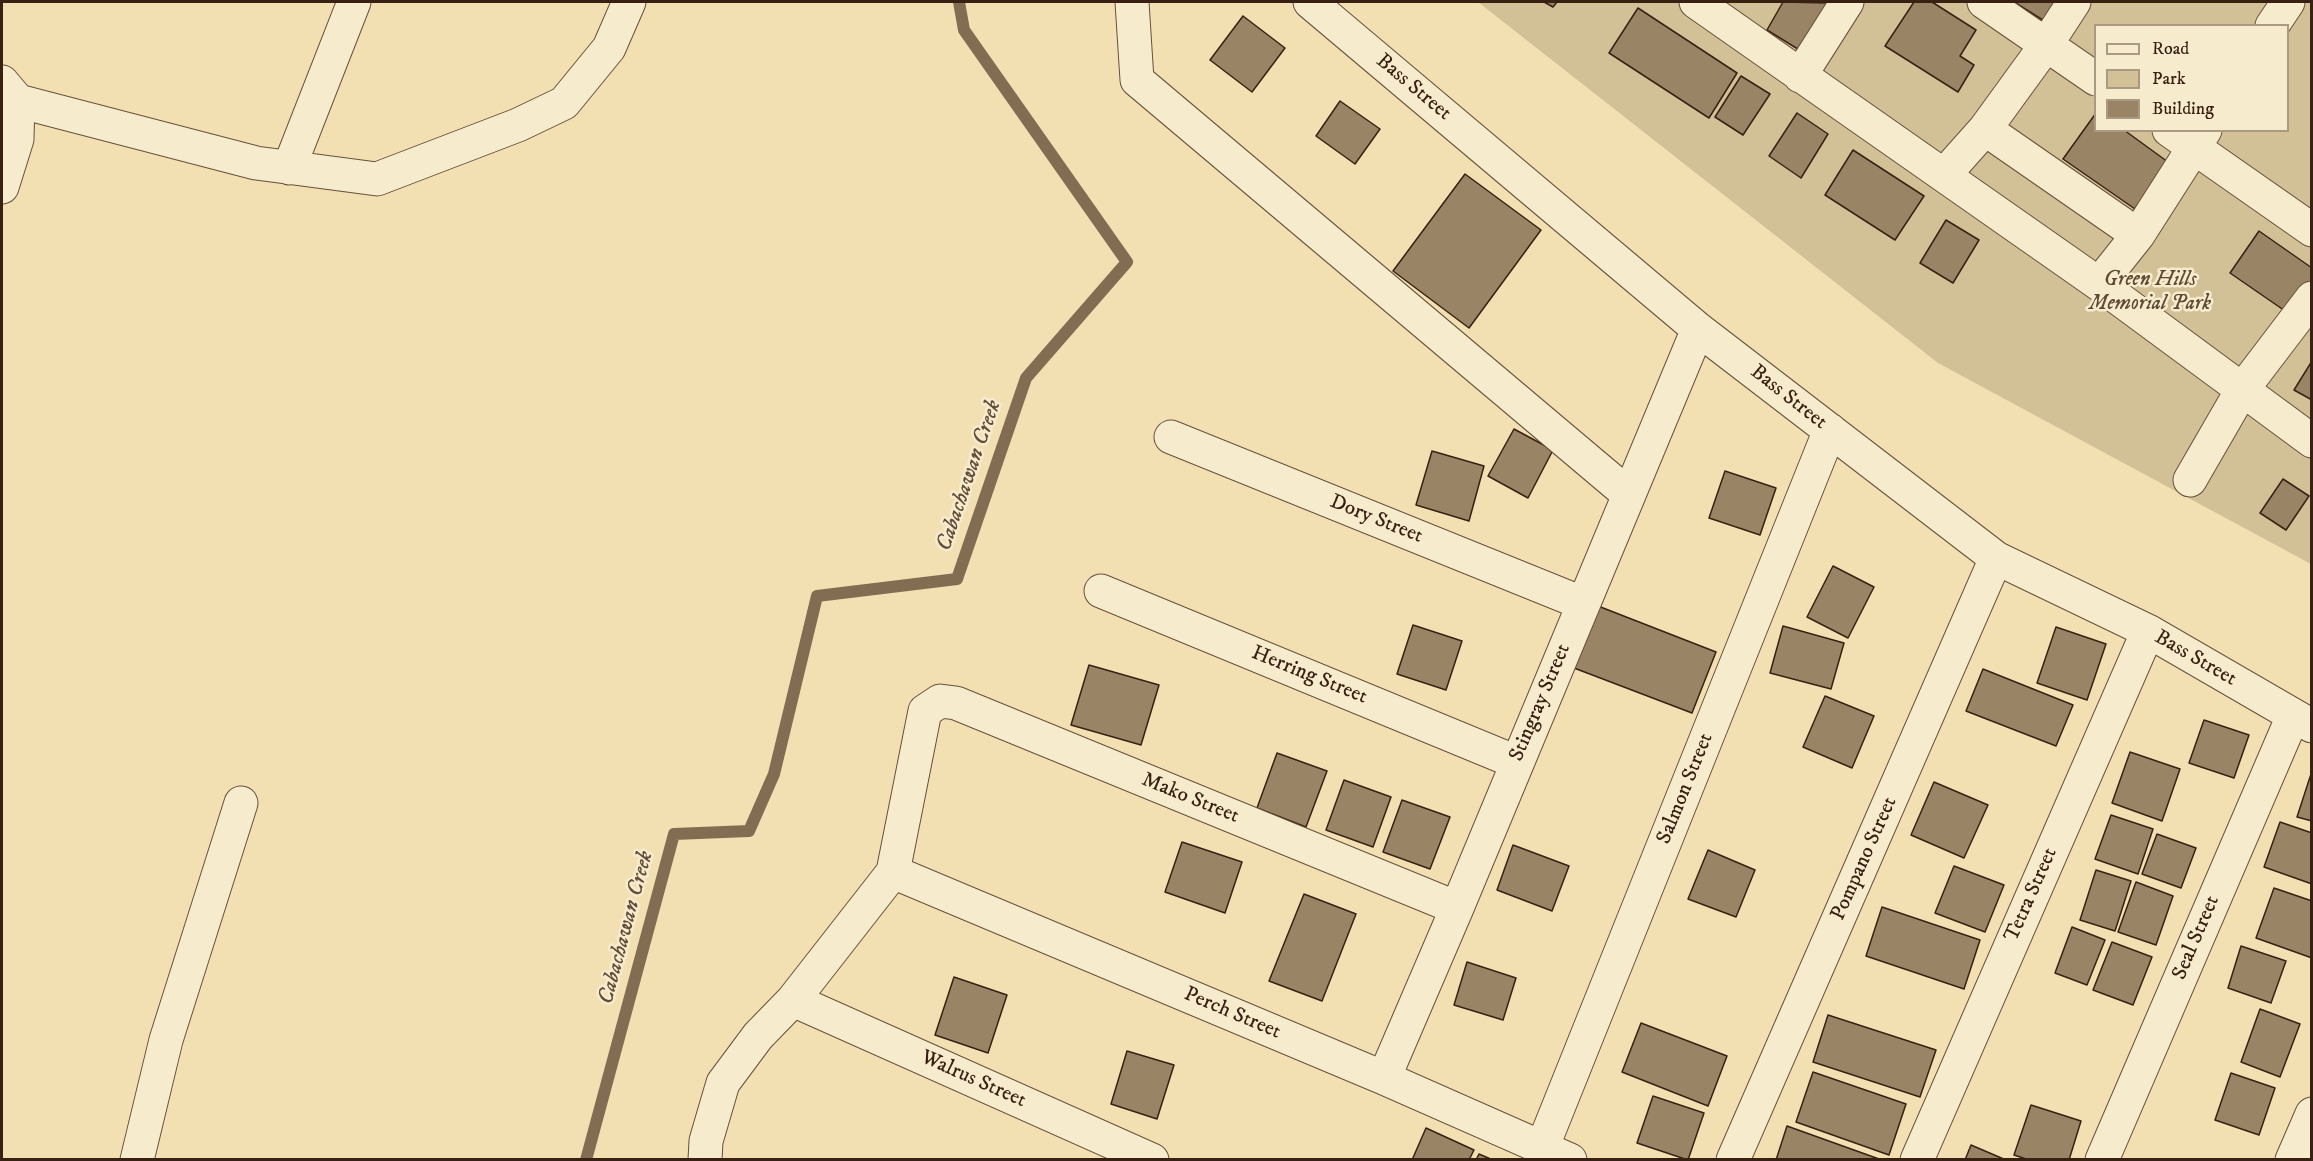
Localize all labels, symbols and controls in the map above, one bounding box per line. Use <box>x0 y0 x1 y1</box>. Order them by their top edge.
legend <box>2094 24 2289 132</box>
text: Road <box>2152 38 2189 60</box>
street label: Bass Street <box>1370 49 1456 127</box>
text: Park <box>2152 68 2186 90</box>
text: Building <box>2152 98 2214 120</box>
park label: Green Hills Memorial Park <box>2089 268 2211 318</box>
street label: Bass Street <box>1745 360 1831 436</box>
water label: Cabachawan Creek <box>932 397 1008 555</box>
street label: Dory Street <box>1326 490 1426 550</box>
street label: Bass Street <box>2150 625 2240 693</box>
street label: Stingray Street <box>1505 640 1577 766</box>
street label: Herring Street <box>1248 641 1370 711</box>
street label: Salmon Street <box>1652 730 1720 848</box>
street label: Mako Street <box>1138 768 1242 830</box>
street label: Pompano Street <box>1827 793 1903 925</box>
street label: Tetra Street <box>2000 844 2064 946</box>
water label: Cabachawan Creek <box>594 848 660 1008</box>
street label: Seal Street <box>2168 892 2226 984</box>
street label: Perch Street <box>1180 982 1284 1046</box>
street label: Walrus Street <box>917 1046 1029 1114</box>

